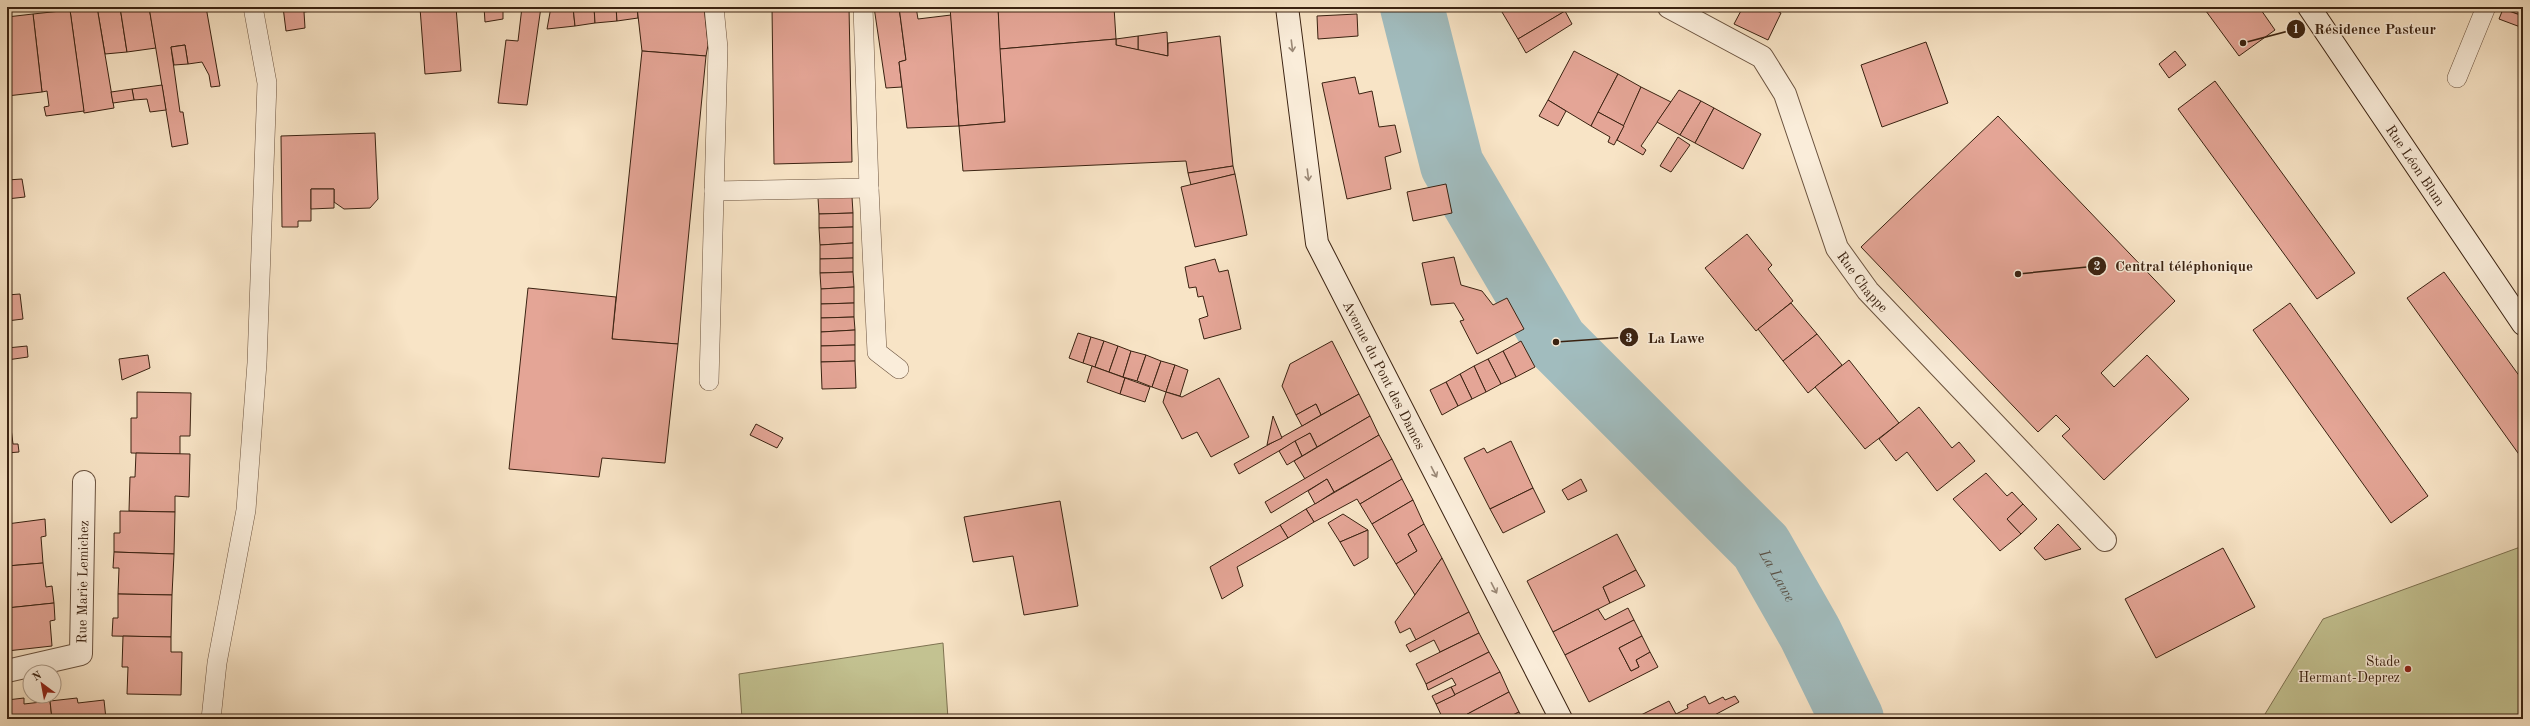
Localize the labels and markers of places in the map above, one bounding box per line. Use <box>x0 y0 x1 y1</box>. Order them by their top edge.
callout: Résidence Pasteur <box>2286 15 2444 42</box>
callout: Central téléphonique <box>2087 252 2261 279</box>
callout: La Lawe <box>1619 324 1712 351</box>
place label: Stade Hermant-Deprez <box>2298 655 2400 685</box>
marker: Stade Hermant-Deprez <box>2403 664 2413 674</box>

